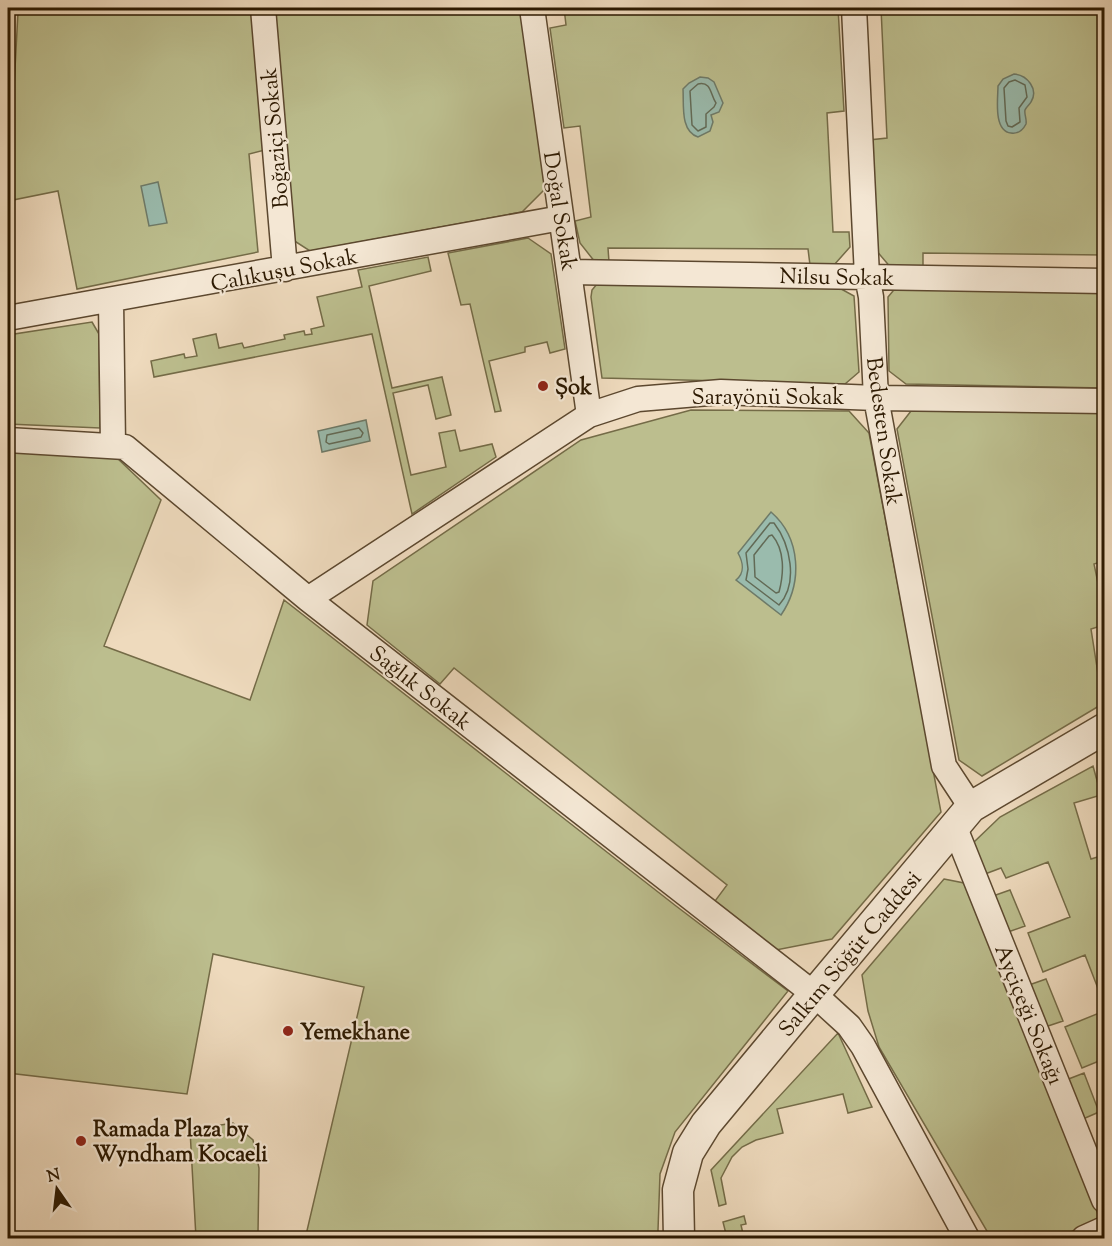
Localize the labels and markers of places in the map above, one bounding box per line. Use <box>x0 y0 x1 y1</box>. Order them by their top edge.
place label: Şok <box>555 373 592 405</box>
marker: Şok <box>536 379 550 393</box>
place label: Yemekhane <box>300 1018 410 1050</box>
marker: Yemekhane <box>281 1024 295 1038</box>
place label: Ramada Plaza by Wyndham Kocaeli <box>93 1115 268 1172</box>
marker: Ramada Plaza by Wyndham Kocaeli <box>74 1134 88 1148</box>

